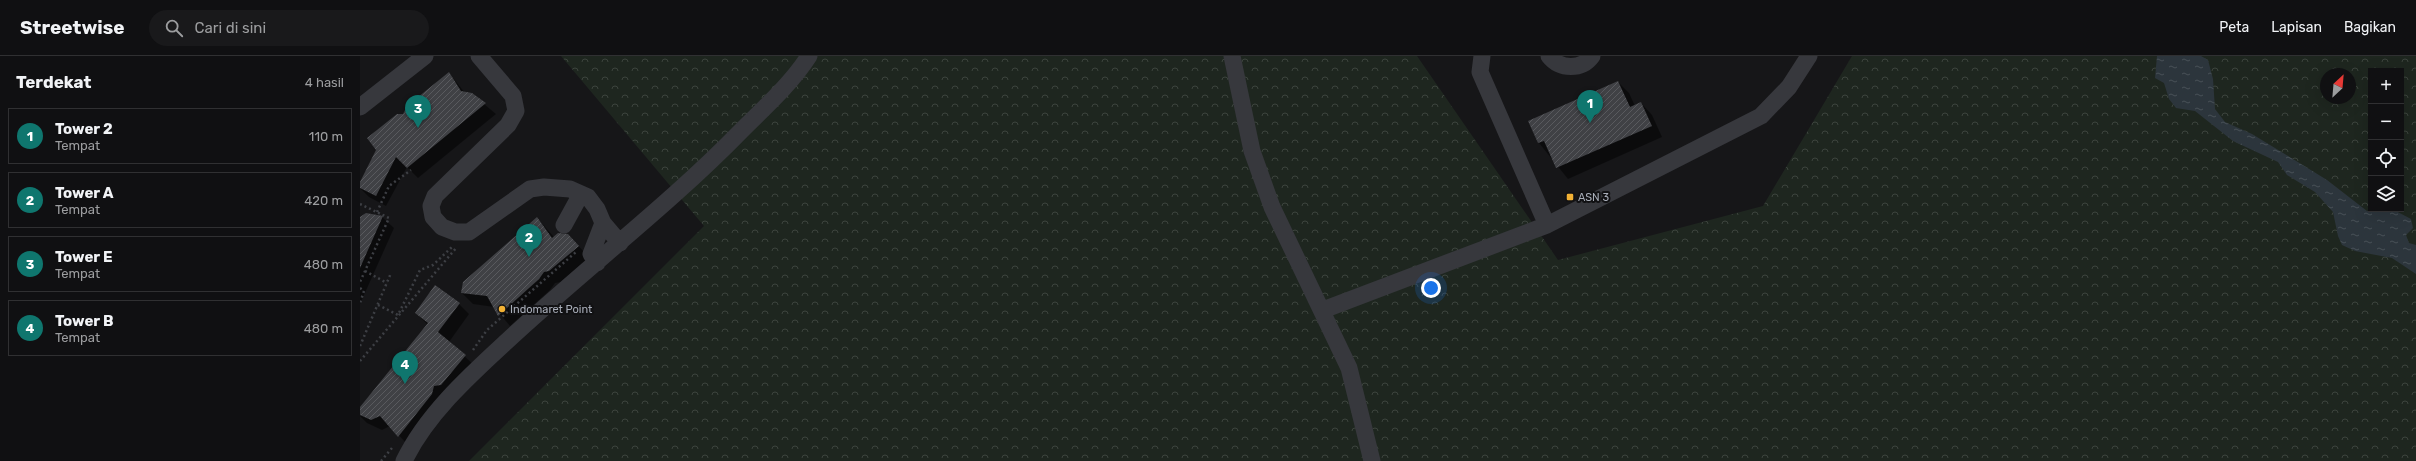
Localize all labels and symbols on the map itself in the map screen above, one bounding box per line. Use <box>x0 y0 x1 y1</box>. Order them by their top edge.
north arrow <box>2320 68 2356 104</box>
pin: 1 <box>1577 90 1603 123</box>
pin: 3 <box>405 95 431 128</box>
place label: ASN 3 <box>1578 191 1609 204</box>
marker: ASN 3 <box>1565 192 1575 202</box>
pin: 2 <box>516 224 542 257</box>
your location <box>1421 278 1441 298</box>
place label: Indomaret Point <box>510 303 593 316</box>
marker: Indomaret Point <box>497 304 507 314</box>
pin: 4 <box>392 351 418 384</box>

